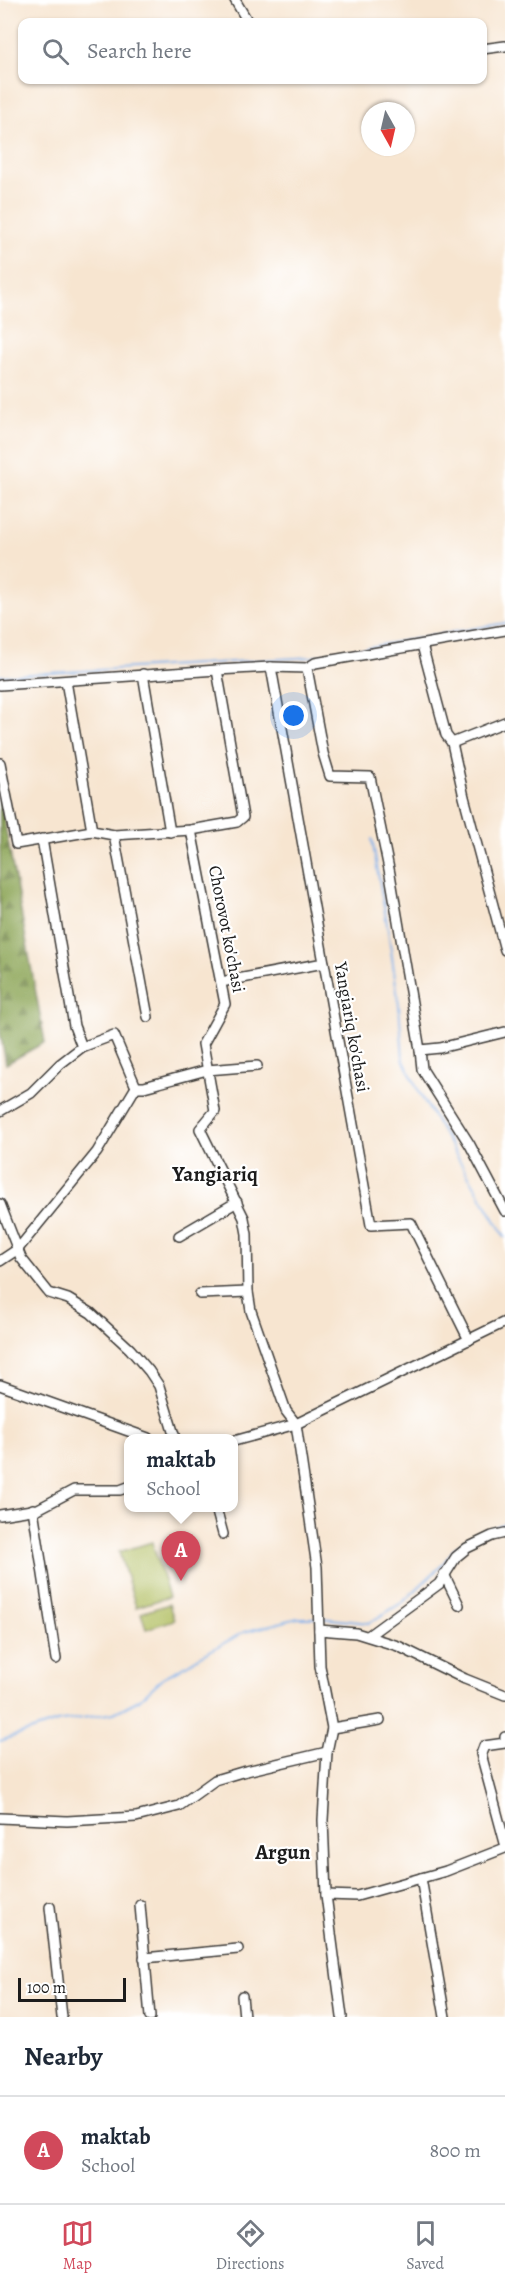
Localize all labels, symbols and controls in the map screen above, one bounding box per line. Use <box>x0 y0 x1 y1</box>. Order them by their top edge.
search box <box>18 18 487 84</box>
icon: search <box>39 35 72 68</box>
text: Search here <box>87 36 192 66</box>
north arrow <box>361 102 415 156</box>
your location <box>279 701 308 730</box>
street label: Chorovot ko'chasi <box>203 863 251 995</box>
street label: Yangiariq ko'chasi <box>329 959 375 1094</box>
district label: Yangiariq <box>171 1160 258 1188</box>
popup <box>124 1434 238 1512</box>
text: maktab <box>146 1445 216 1475</box>
text: School <box>146 1475 200 1502</box>
pin: A <box>162 1532 201 1581</box>
district label: Argun <box>254 1838 311 1866</box>
scale bar <box>18 1975 126 2002</box>
text: 100 m <box>27 1977 66 1999</box>
text: Nearby <box>24 2039 103 2074</box>
text: maktab <box>81 2122 151 2152</box>
text: A <box>37 2137 50 2164</box>
text: 800 m <box>429 2137 481 2164</box>
text: School <box>81 2152 135 2179</box>
tab: Map <box>61 2217 94 2275</box>
tab: Directions <box>216 2217 284 2275</box>
tab: Saved <box>406 2217 444 2275</box>

